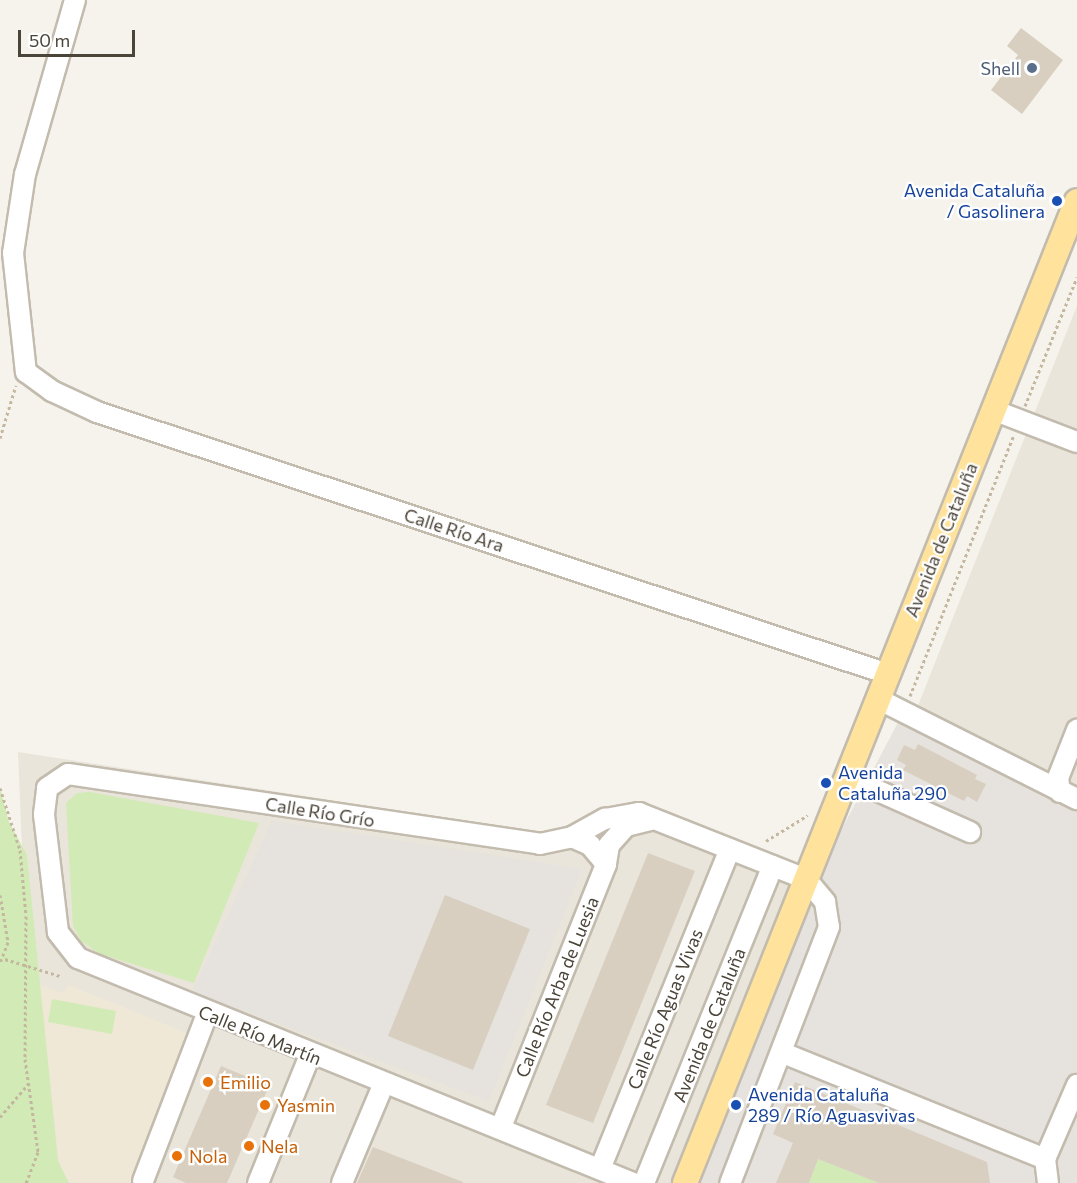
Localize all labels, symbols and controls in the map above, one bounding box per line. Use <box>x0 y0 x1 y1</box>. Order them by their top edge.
scale bar <box>21 18 138 56</box>
text: 50 m <box>29 29 70 51</box>
place label: Shell <box>980 57 1020 79</box>
marker: Shell <box>1025 61 1039 75</box>
place label: Avenida Cataluña / Gasolinera <box>904 180 1045 222</box>
marker: Avenida Cataluña / Gasolinera <box>1050 194 1064 208</box>
street label: Avenida de Cataluña <box>900 460 982 620</box>
street label: Calle Río Ara <box>401 504 507 556</box>
place label: Avenida Cataluña 290 <box>838 762 947 804</box>
marker: Avenida Cataluña 290 <box>819 776 833 790</box>
street label: Calle Río Grío <box>264 793 376 831</box>
street label: Calle Río Arba de Luesia <box>511 893 603 1081</box>
street label: Calle Río Aguas Vivas <box>623 926 707 1092</box>
street label: Avenida de Cataluña <box>668 945 750 1105</box>
street label: Calle Río Martín <box>195 1001 325 1069</box>
place label: Emilio <box>220 1071 271 1093</box>
marker: Emilio <box>201 1075 215 1089</box>
place label: Avenida Cataluña 289 / Río Aguasvivas <box>748 1084 915 1126</box>
place label: Yasmin <box>277 1094 335 1116</box>
marker: Yasmin <box>258 1098 272 1112</box>
marker: Avenida Cataluña 289 / Río Aguasvivas <box>729 1098 743 1112</box>
place label: Nela <box>261 1135 298 1157</box>
marker: Nela <box>242 1139 256 1153</box>
place label: Nola <box>189 1145 227 1167</box>
marker: Nola <box>170 1149 184 1163</box>

